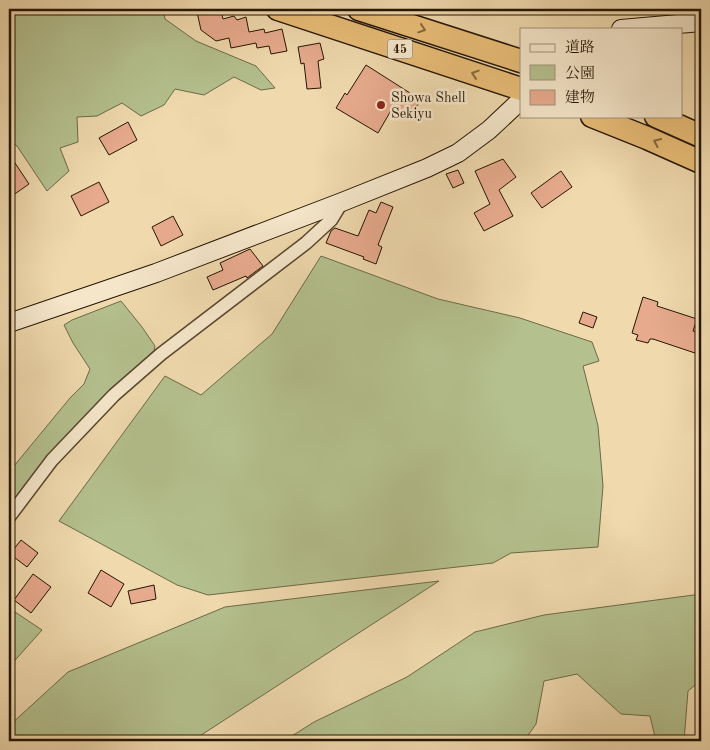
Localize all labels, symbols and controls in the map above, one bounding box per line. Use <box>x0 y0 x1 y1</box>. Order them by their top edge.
one-way arrow <box>418 23 426 33</box>
legend <box>520 28 682 118</box>
text: 道路 <box>565 39 595 56</box>
road number: 45 <box>388 40 412 59</box>
text: 公園 <box>565 65 595 82</box>
one-way arrow <box>471 69 480 79</box>
text: 建物 <box>565 89 595 106</box>
place label: Showa Shell Sekiyu <box>391 91 466 121</box>
marker: Showa Shell Sekiyu <box>375 99 387 111</box>
one-way arrow <box>653 138 662 149</box>

